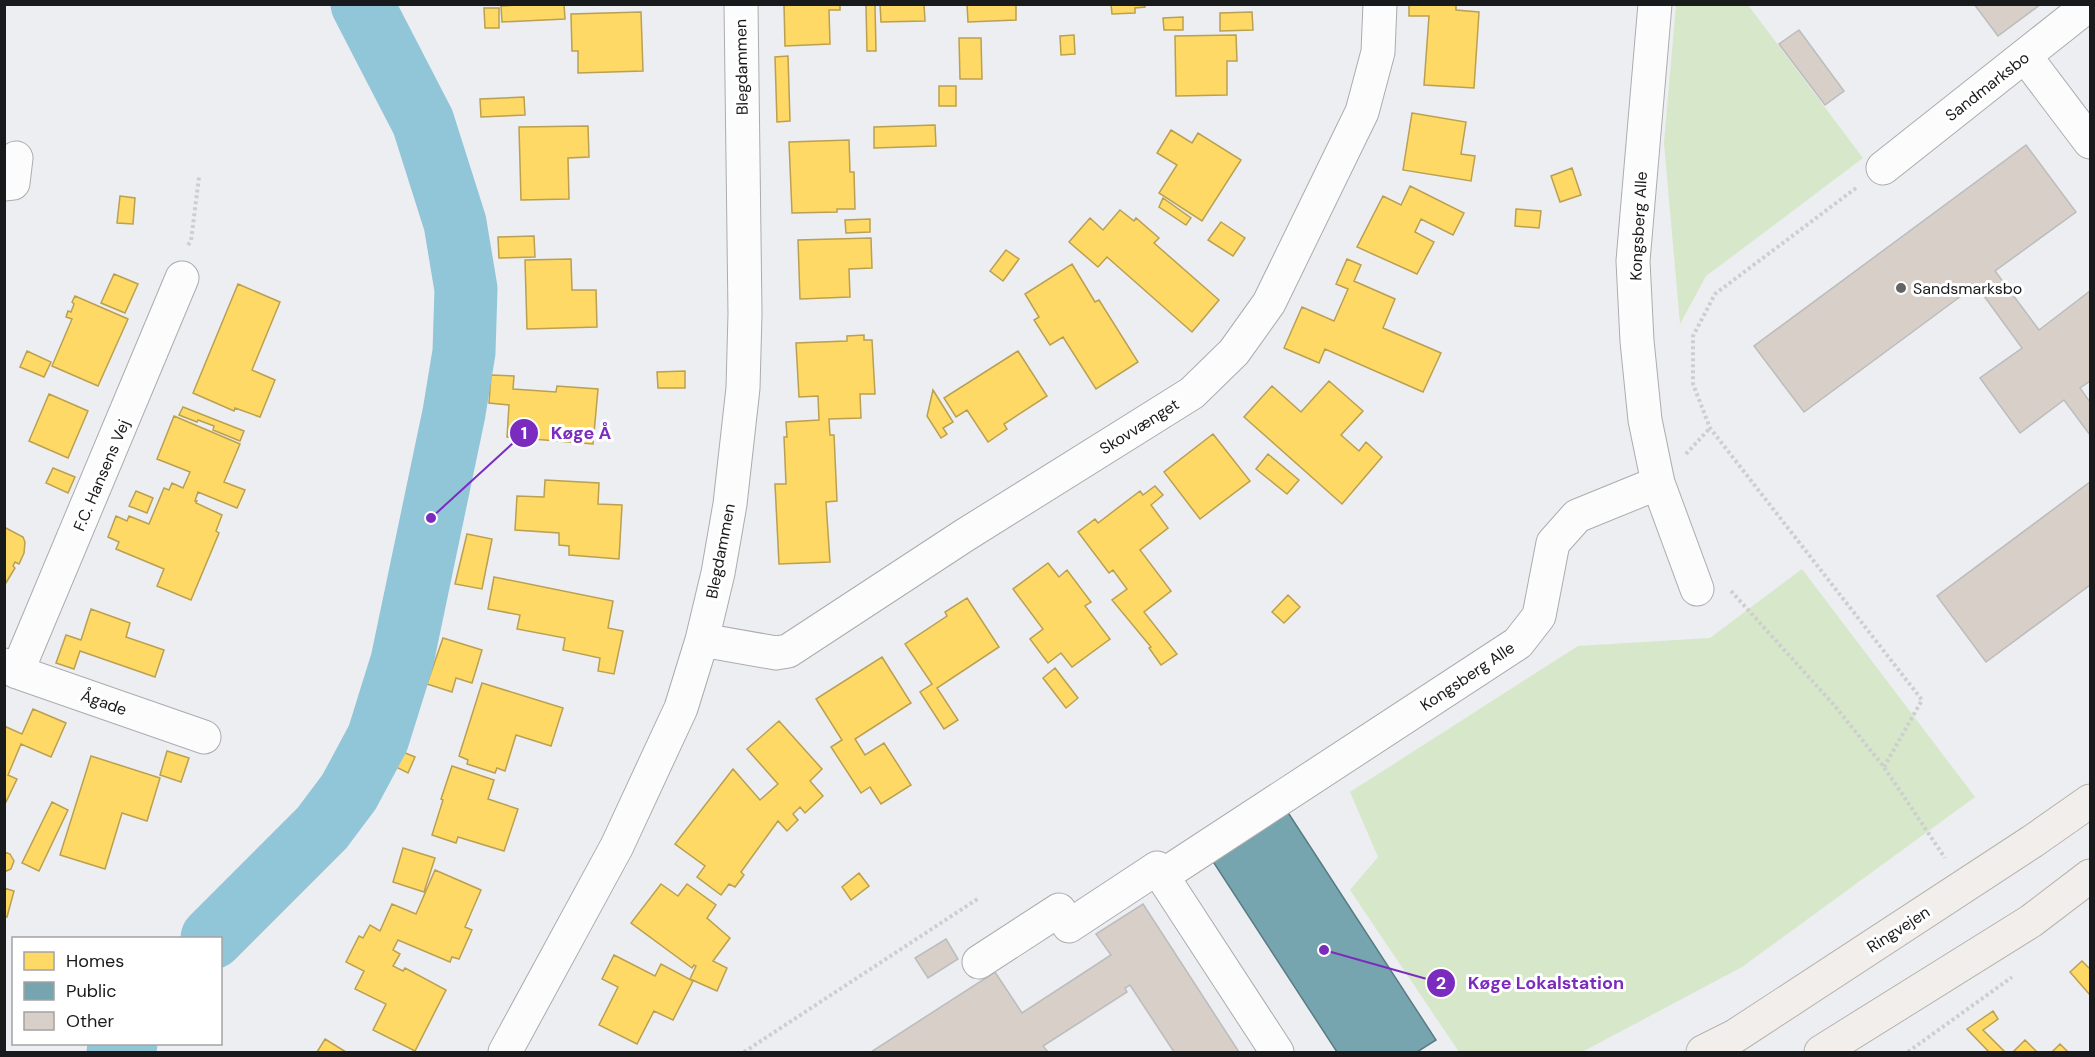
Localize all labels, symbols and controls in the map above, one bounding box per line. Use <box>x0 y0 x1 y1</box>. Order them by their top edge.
street label: Blegdammen <box>730 19 753 115</box>
street label: Sandmarksbo <box>1941 47 2034 126</box>
street label: Kongsberg Alle <box>1625 171 1652 281</box>
place label: Sandsmarksbo <box>1913 278 2022 299</box>
marker: Sandsmarksbo <box>1894 281 1908 295</box>
street label: Skovvænget <box>1096 394 1183 459</box>
callout: Køge Å <box>509 415 623 451</box>
street label: F.C. Hansens Vej <box>69 416 134 534</box>
text: 1 <box>521 421 527 445</box>
text: Køge Å <box>551 421 612 445</box>
street label: Blegdammen <box>701 502 740 600</box>
street label: Kongsberg Alle <box>1416 637 1518 716</box>
street label: Ågade <box>78 685 130 720</box>
street label: Ringvejen <box>1863 901 1934 958</box>
legend <box>12 937 222 1045</box>
text: Homes <box>66 949 124 973</box>
callout: Køge Lokalstation <box>1426 965 1636 1001</box>
text: 2 <box>1436 971 1446 995</box>
text: Køge Lokalstation <box>1468 971 1624 995</box>
text: Public <box>66 979 117 1003</box>
text: Other <box>66 1009 115 1033</box>

